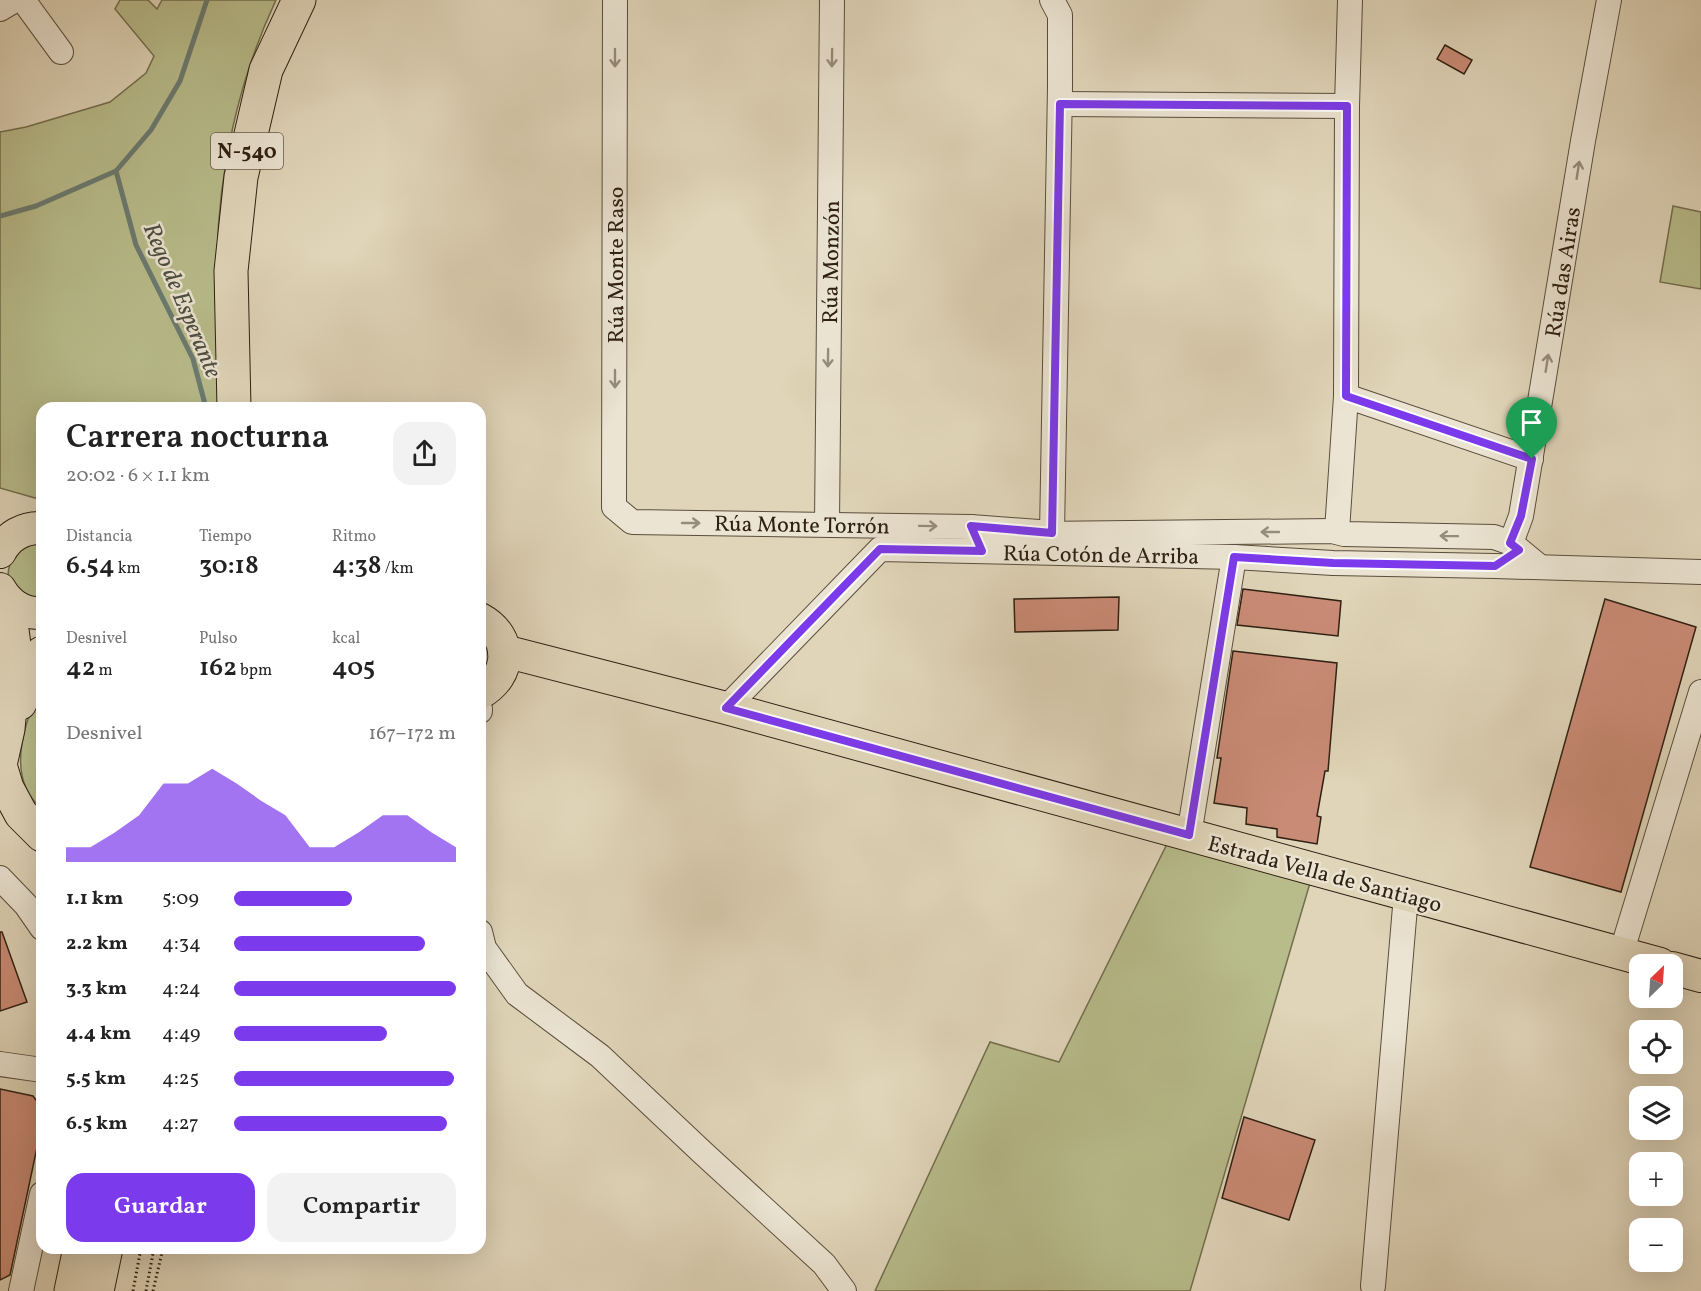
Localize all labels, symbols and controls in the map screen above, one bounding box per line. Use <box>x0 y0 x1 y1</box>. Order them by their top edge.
one-way arrow <box>609 48 621 68</box>
one-way arrow <box>826 48 838 68</box>
road number: N-540 <box>211 133 283 169</box>
one-way arrow <box>1573 161 1584 181</box>
street label: Rúa Monte Raso <box>602 186 633 344</box>
street label: Rúa Monzón <box>816 200 849 324</box>
street label: Rúa das Airas <box>1539 205 1590 340</box>
water label: Rego de Esperante <box>133 218 229 384</box>
one-way arrow <box>823 348 834 368</box>
one-way arrow <box>1542 353 1553 373</box>
one-way arrow <box>609 369 621 389</box>
pin <box>1506 397 1557 459</box>
icon: arrive <box>1515 406 1548 439</box>
text: Carrera nocturna <box>66 416 329 462</box>
button: share <box>393 422 456 485</box>
text: 20:02 · 6 × 1.1 km <box>66 462 210 490</box>
street label: Rúa Monte Torrón <box>714 509 890 544</box>
one-way arrow <box>680 517 700 529</box>
one-way arrow <box>917 520 937 532</box>
text: Distancia <box>66 526 132 548</box>
text: Tiempo <box>199 526 252 548</box>
text: Ritmo <box>332 526 376 548</box>
one-way arrow <box>1260 526 1280 538</box>
one-way arrow <box>1440 531 1460 542</box>
street label: Rúa Cotón de Arriba <box>1002 539 1199 574</box>
text: 6.54 <box>66 548 115 584</box>
text: 30:18 <box>199 548 259 584</box>
text: 4:38 <box>332 548 382 584</box>
text: km <box>115 558 141 580</box>
text: /km <box>382 558 414 580</box>
text: Desnivel <box>66 628 127 650</box>
text: Pulso <box>199 628 237 650</box>
text: kcal <box>332 628 360 650</box>
text: 42 <box>66 650 95 686</box>
text: 162 <box>199 650 237 686</box>
text: 405 <box>332 650 375 686</box>
text: m <box>95 660 113 682</box>
text: bpm <box>237 660 272 682</box>
text: Desnivel <box>66 720 142 748</box>
text: 167–172 m <box>368 720 456 748</box>
street label: Estrada Vella de Santiago <box>1204 829 1445 922</box>
text: 1.1 km <box>66 885 123 913</box>
text: 5:09 <box>162 885 199 913</box>
text: 2.2 km <box>66 930 128 958</box>
text: 4:34 <box>162 930 201 958</box>
north arrow <box>1629 954 1683 1008</box>
map controls <box>1629 954 1683 1272</box>
text: 3.3 km <box>66 975 127 1003</box>
text: 4:24 <box>162 975 201 1003</box>
text: 4.4 km <box>66 1020 131 1048</box>
text: 4:49 <box>162 1020 200 1048</box>
button: locate <box>1629 1020 1683 1074</box>
text: 5.5 km <box>66 1065 126 1093</box>
text: 4:25 <box>162 1065 199 1093</box>
button: layers <box>1629 1086 1683 1140</box>
text: 6.5 km <box>66 1110 128 1138</box>
text: 4:27 <box>162 1110 199 1138</box>
button: + <box>1629 1152 1683 1206</box>
button: Guardar <box>66 1173 255 1242</box>
button: Compartir <box>267 1173 456 1242</box>
button: − <box>1629 1218 1683 1272</box>

